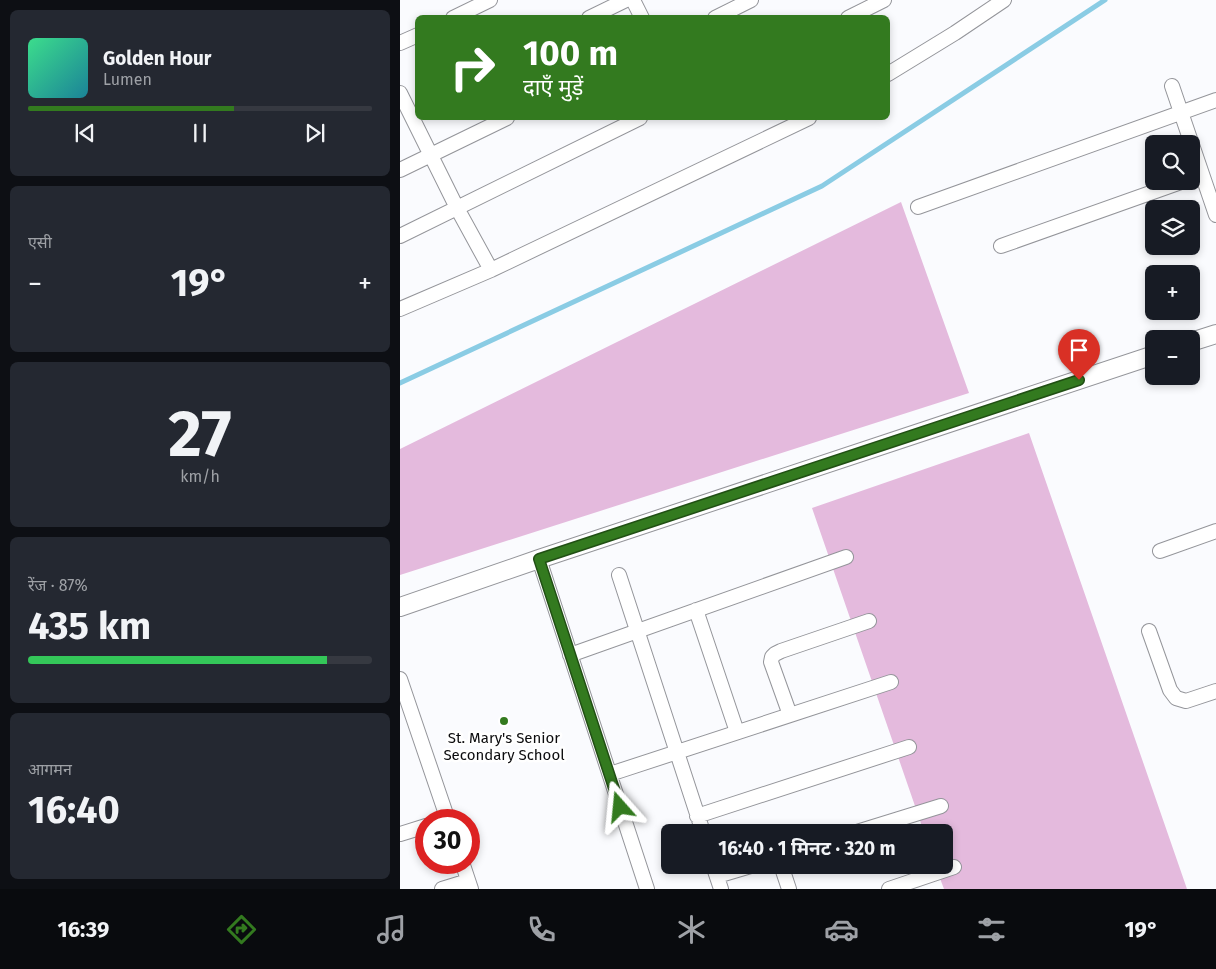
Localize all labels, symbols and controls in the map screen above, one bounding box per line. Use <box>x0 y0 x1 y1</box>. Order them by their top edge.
text: 100 m <box>523 32 618 74</box>
icon: right <box>440 35 505 100</box>
text: Golden Hour <box>103 47 212 70</box>
text: Lumen <box>103 70 152 89</box>
text: दाएँ मुड़ें <box>523 74 583 101</box>
icon: previous <box>71 119 99 147</box>
icon: pause <box>186 119 214 147</box>
icon: next <box>301 119 329 147</box>
map controls <box>1145 135 1200 385</box>
button: search <box>1145 135 1200 190</box>
button: layers <box>1145 200 1200 255</box>
text: एसी <box>28 233 52 252</box>
text: 19° <box>171 260 229 306</box>
button: + <box>1145 265 1200 320</box>
text: − <box>28 267 42 300</box>
text: + <box>358 267 372 300</box>
pin <box>1058 329 1100 380</box>
button: − <box>1145 330 1200 385</box>
icon: arrive <box>1065 336 1093 364</box>
text: 27 <box>168 395 232 473</box>
text: km/h <box>180 467 220 486</box>
text: रेंज · 87% <box>28 576 88 595</box>
text: 435 km <box>28 603 151 649</box>
marker: St. Mary's Senior Secondary School <box>498 715 510 727</box>
place label: St. Mary's Senior Secondary School <box>443 729 565 764</box>
text: आगमन <box>28 760 72 779</box>
position arrow <box>593 780 645 832</box>
text: 16:40 <box>28 787 120 833</box>
speed limit sign: 30 <box>415 809 480 874</box>
text: 16:40 · 1 मिनट · 320 m <box>718 837 896 860</box>
icon: directions <box>224 912 259 947</box>
icon: music <box>374 912 409 947</box>
icon: phone <box>524 912 559 947</box>
icon: climate <box>674 912 709 947</box>
icon: car <box>824 912 859 947</box>
icon: filters <box>974 912 1009 947</box>
text: 16:39 <box>58 916 109 943</box>
text: 19° <box>1124 916 1158 943</box>

